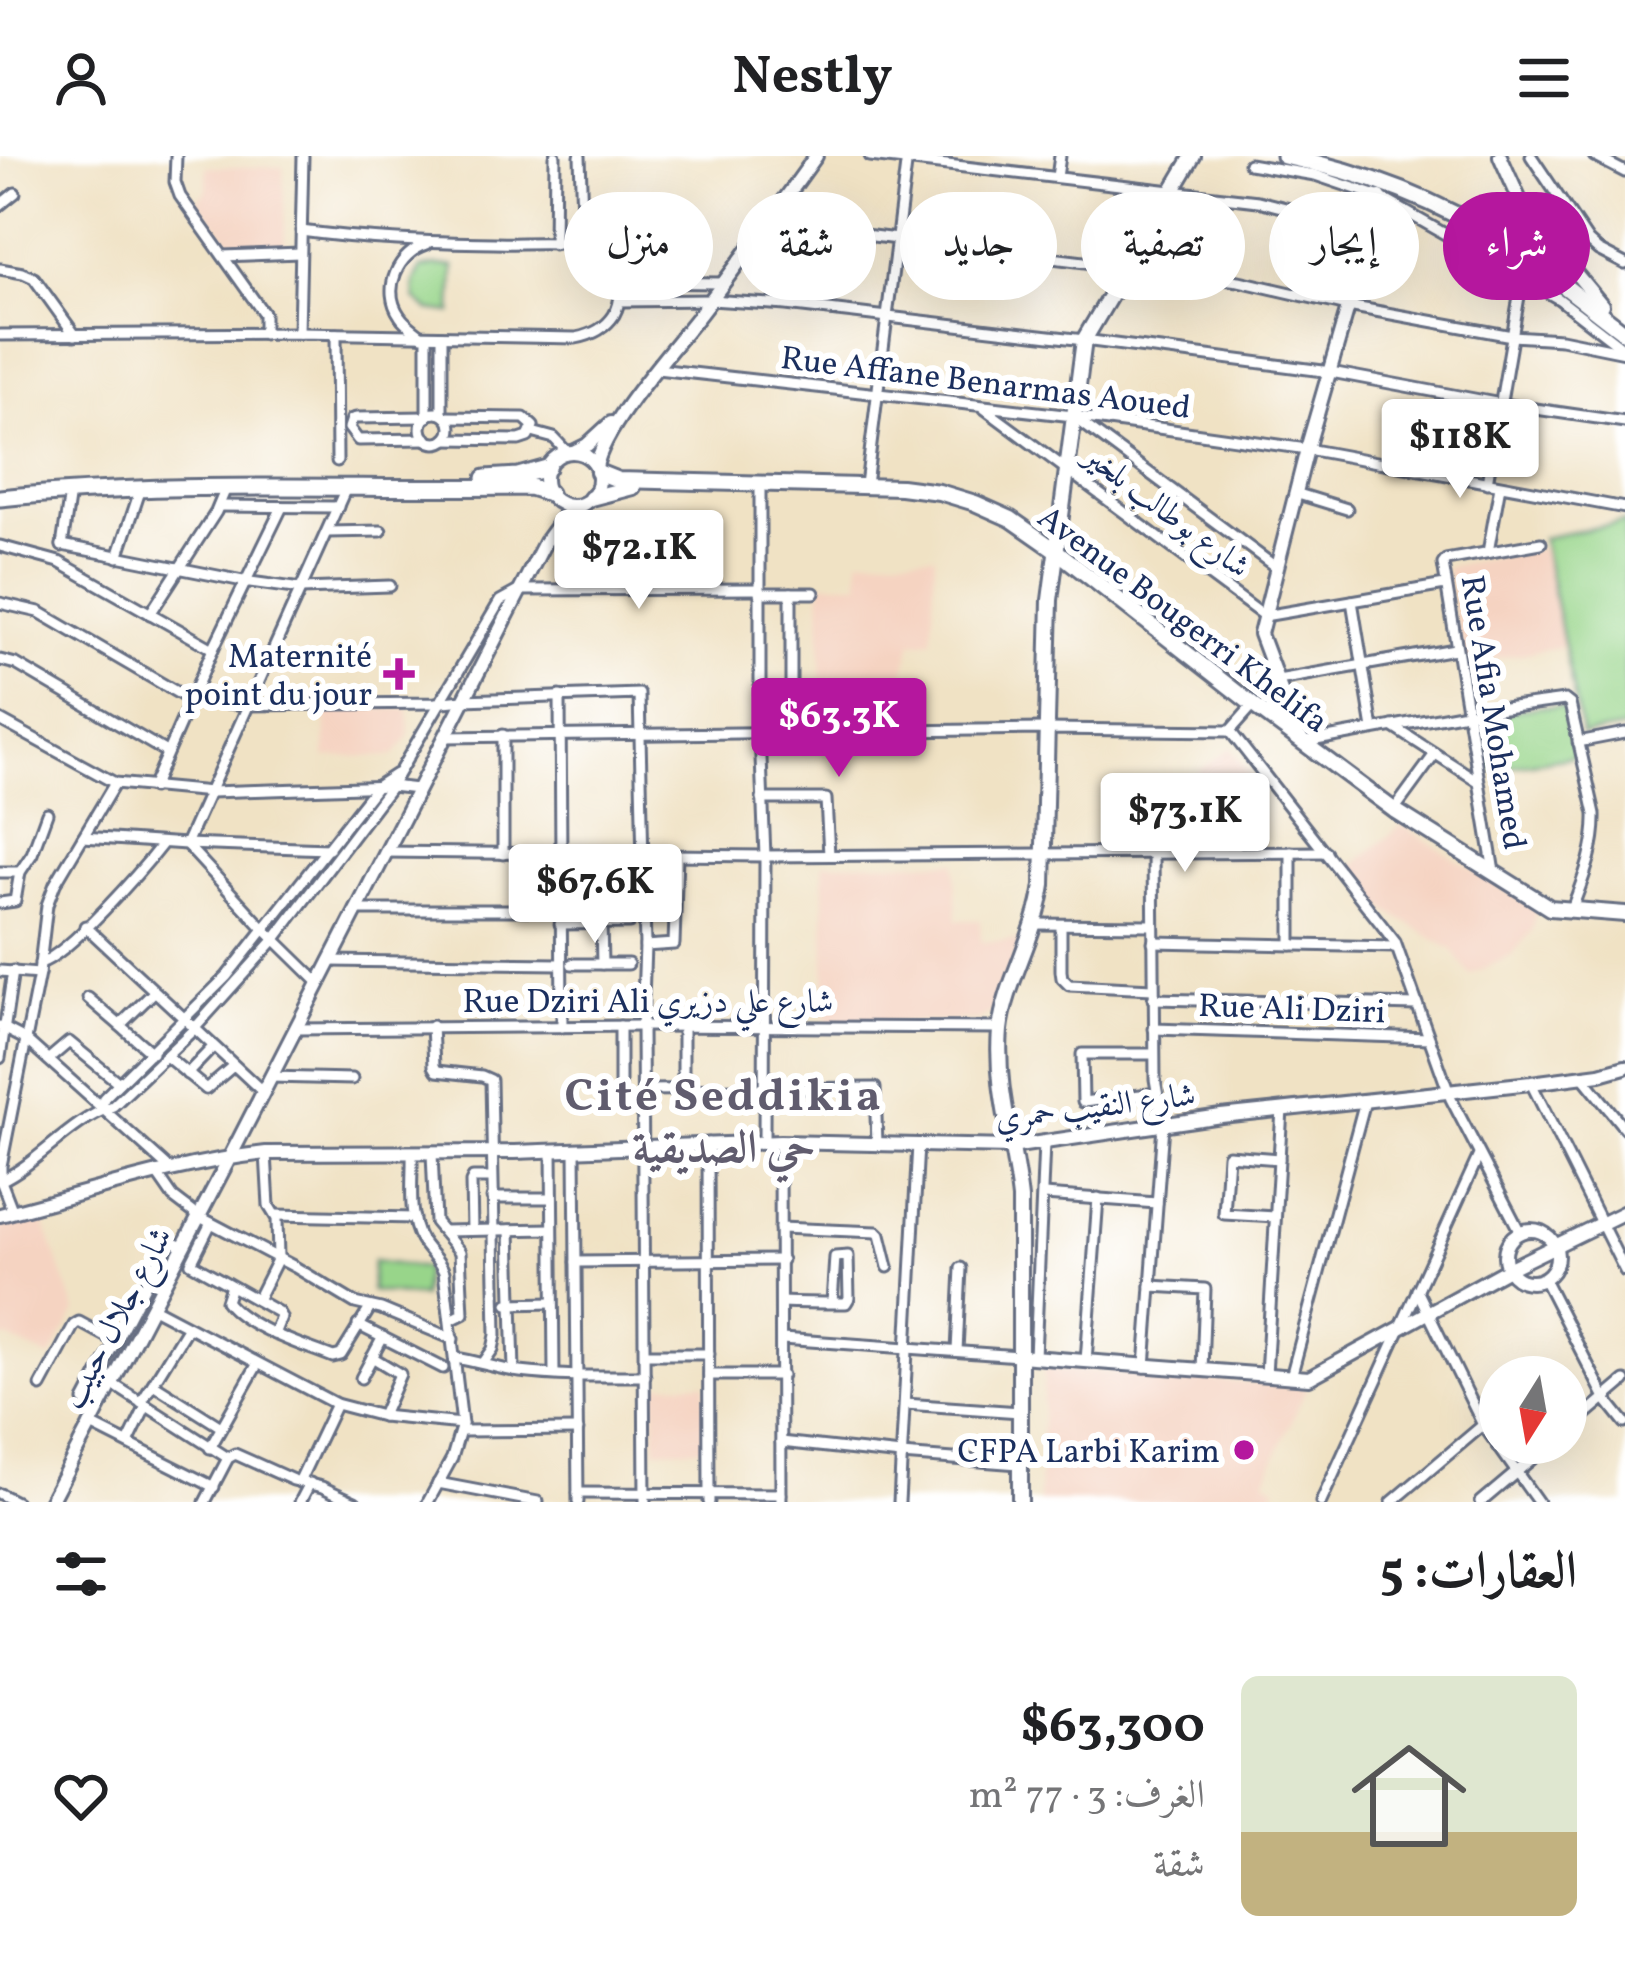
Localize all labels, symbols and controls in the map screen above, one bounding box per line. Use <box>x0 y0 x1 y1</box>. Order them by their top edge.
text: Nestly <box>732 41 893 116</box>
icon: person <box>48 45 114 111</box>
icon: menu <box>1511 45 1577 111</box>
chip: منزل <box>564 192 713 300</box>
chip: شقة <box>737 192 876 300</box>
chip: جديد <box>900 192 1057 300</box>
chip: تصفية <box>1081 192 1245 300</box>
chip: إيجار <box>1269 192 1419 300</box>
chip: شراء <box>1443 192 1590 300</box>
street label: Rue Affane Benarmas Aoued <box>778 337 1193 433</box>
pin: $118K <box>1376 399 1544 501</box>
text: $118K <box>1409 411 1511 465</box>
street label: شارع بوطالب بلخير <box>1069 433 1258 593</box>
street label: Avenue Bougerri Khelifa <box>1027 497 1336 746</box>
pin: $72.1K <box>541 510 737 612</box>
text: $72.1K <box>581 522 697 576</box>
street label: Rue Afia Mohamed <box>1447 572 1535 853</box>
place label: Maternité point du jour <box>185 636 372 720</box>
marker: Maternité point du jour <box>383 658 415 690</box>
pin: $63.3K <box>741 678 937 780</box>
text: $63.3K <box>778 690 900 744</box>
pin: $73.1K <box>1087 773 1283 875</box>
text: $73.1K <box>1128 785 1242 839</box>
pin: $67.6K <box>497 844 693 946</box>
text: $67.6K <box>536 856 654 910</box>
street label: Rue Dziri Ali شارع علي دزيري <box>463 981 833 1032</box>
street label: Rue Ali Dziri <box>1197 985 1386 1037</box>
district label: Cité Seddikia حي الصديقية <box>564 1067 884 1183</box>
street label: شارع النقيب حمري <box>993 1074 1199 1146</box>
street label: شارع جلال حبيب <box>51 1220 188 1419</box>
north arrow <box>1479 1356 1587 1464</box>
map controls <box>1479 1356 1587 1464</box>
place label: CFPA Larbi Karim <box>957 1431 1220 1477</box>
marker: CFPA Larbi Karim <box>1231 1437 1257 1463</box>
text: العقارات: 5 <box>1380 1538 1577 1609</box>
icon: filters <box>48 1541 114 1607</box>
text: $63,300 <box>1021 1692 1205 1763</box>
icon: home <box>1337 1724 1481 1868</box>
icon: heart <box>48 1763 114 1829</box>
text: الغرف: 3 · 77 m² <box>969 1770 1205 1824</box>
text: شقة <box>1153 1839 1205 1893</box>

